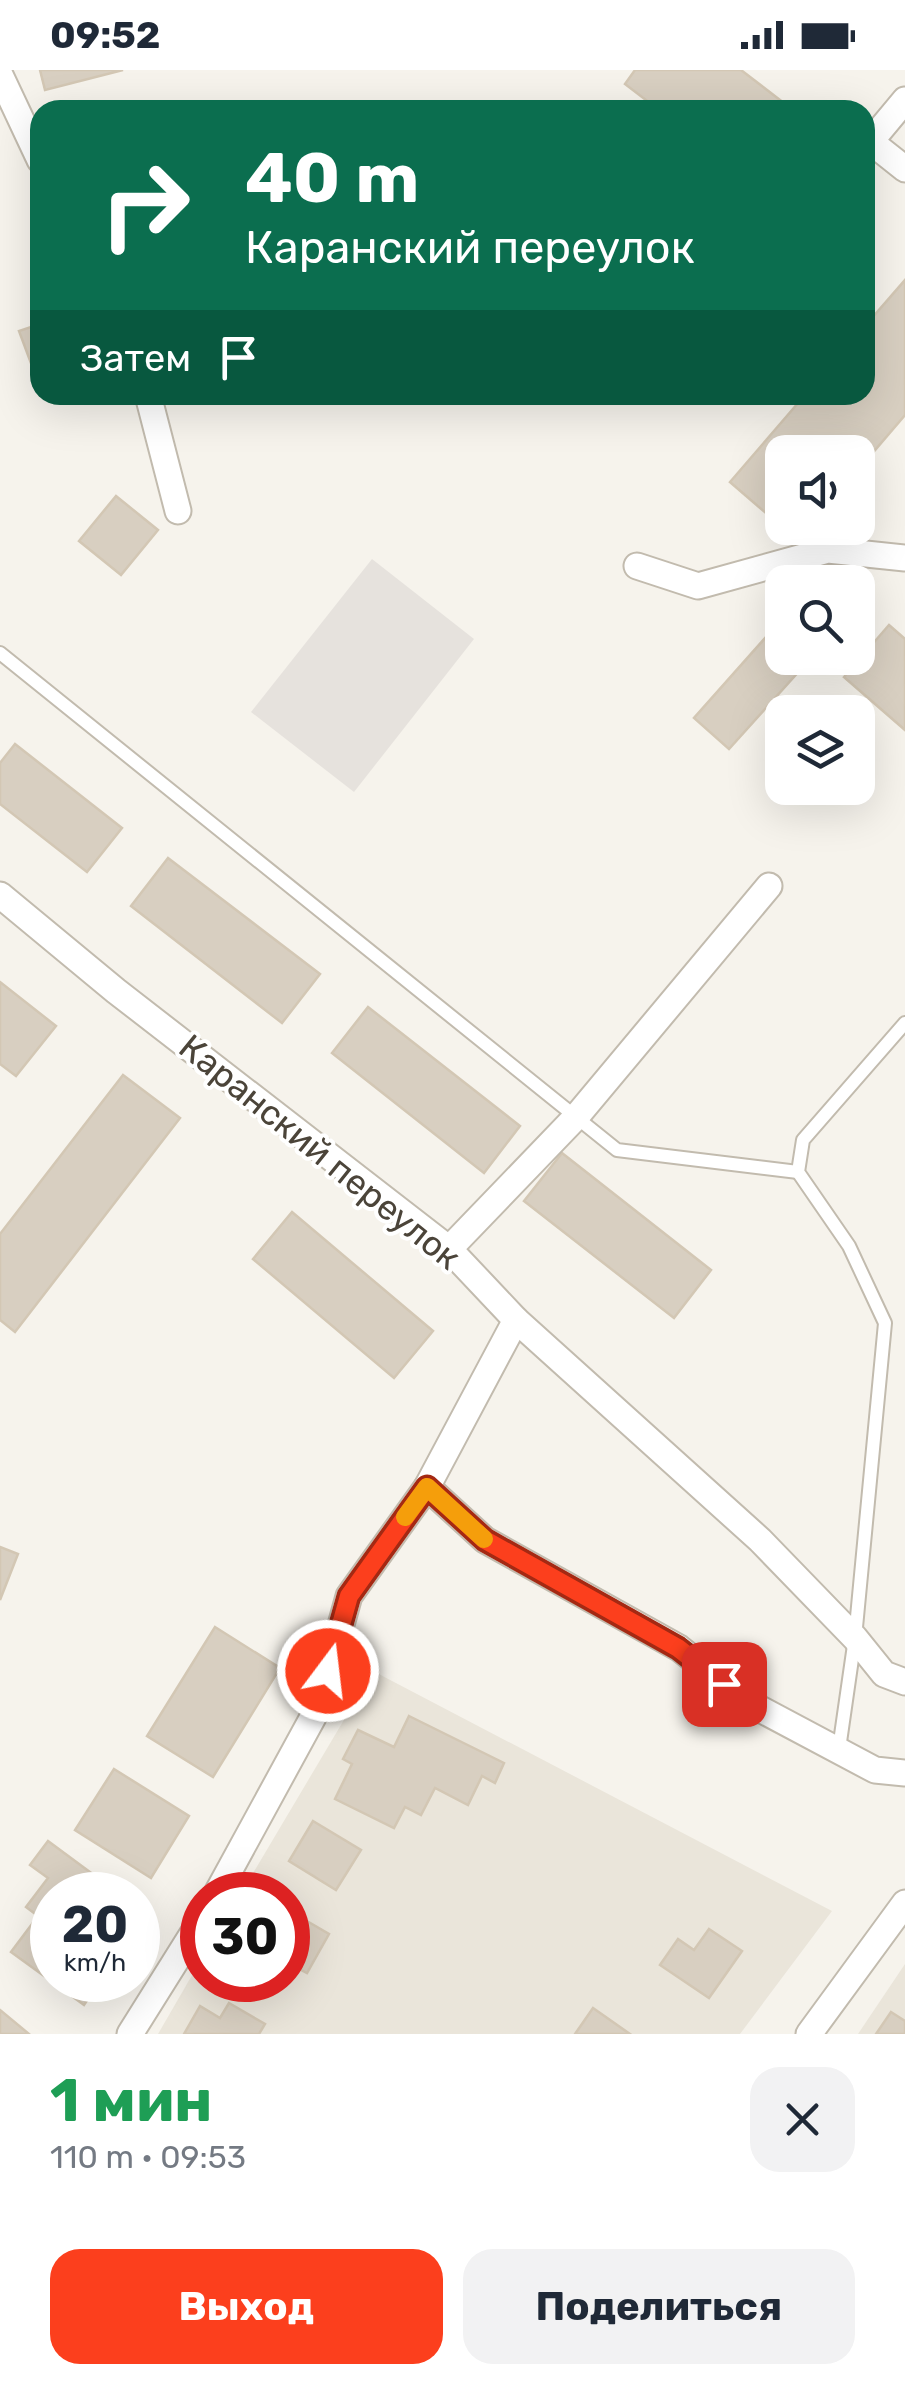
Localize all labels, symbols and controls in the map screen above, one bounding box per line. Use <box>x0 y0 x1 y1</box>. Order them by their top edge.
text: 09:52 <box>50 12 161 58</box>
text: 40 m <box>245 137 419 220</box>
icon: right <box>80 140 210 270</box>
text: Каранский переулок <box>245 221 695 274</box>
icon: arrive <box>211 330 266 385</box>
text: Затем <box>80 335 191 381</box>
map controls <box>765 435 875 805</box>
button: sound <box>765 435 875 545</box>
button: search <box>765 565 875 675</box>
button: layers <box>765 695 875 805</box>
street label: Каранский переулок <box>171 1026 469 1278</box>
position arrow <box>276 1619 380 1723</box>
pin <box>682 1642 767 1727</box>
icon: arrive <box>697 1657 752 1712</box>
speed limit sign: 30 <box>180 1872 310 2002</box>
text: 20 <box>62 1895 128 1955</box>
text: km/h <box>64 1948 126 1977</box>
text: 1 мин <box>50 2065 213 2136</box>
button: close <box>750 2067 855 2172</box>
text: 110 m · 09:53 <box>50 2138 246 2176</box>
button: Выход <box>50 2249 443 2364</box>
button: Поделиться <box>463 2249 855 2364</box>

